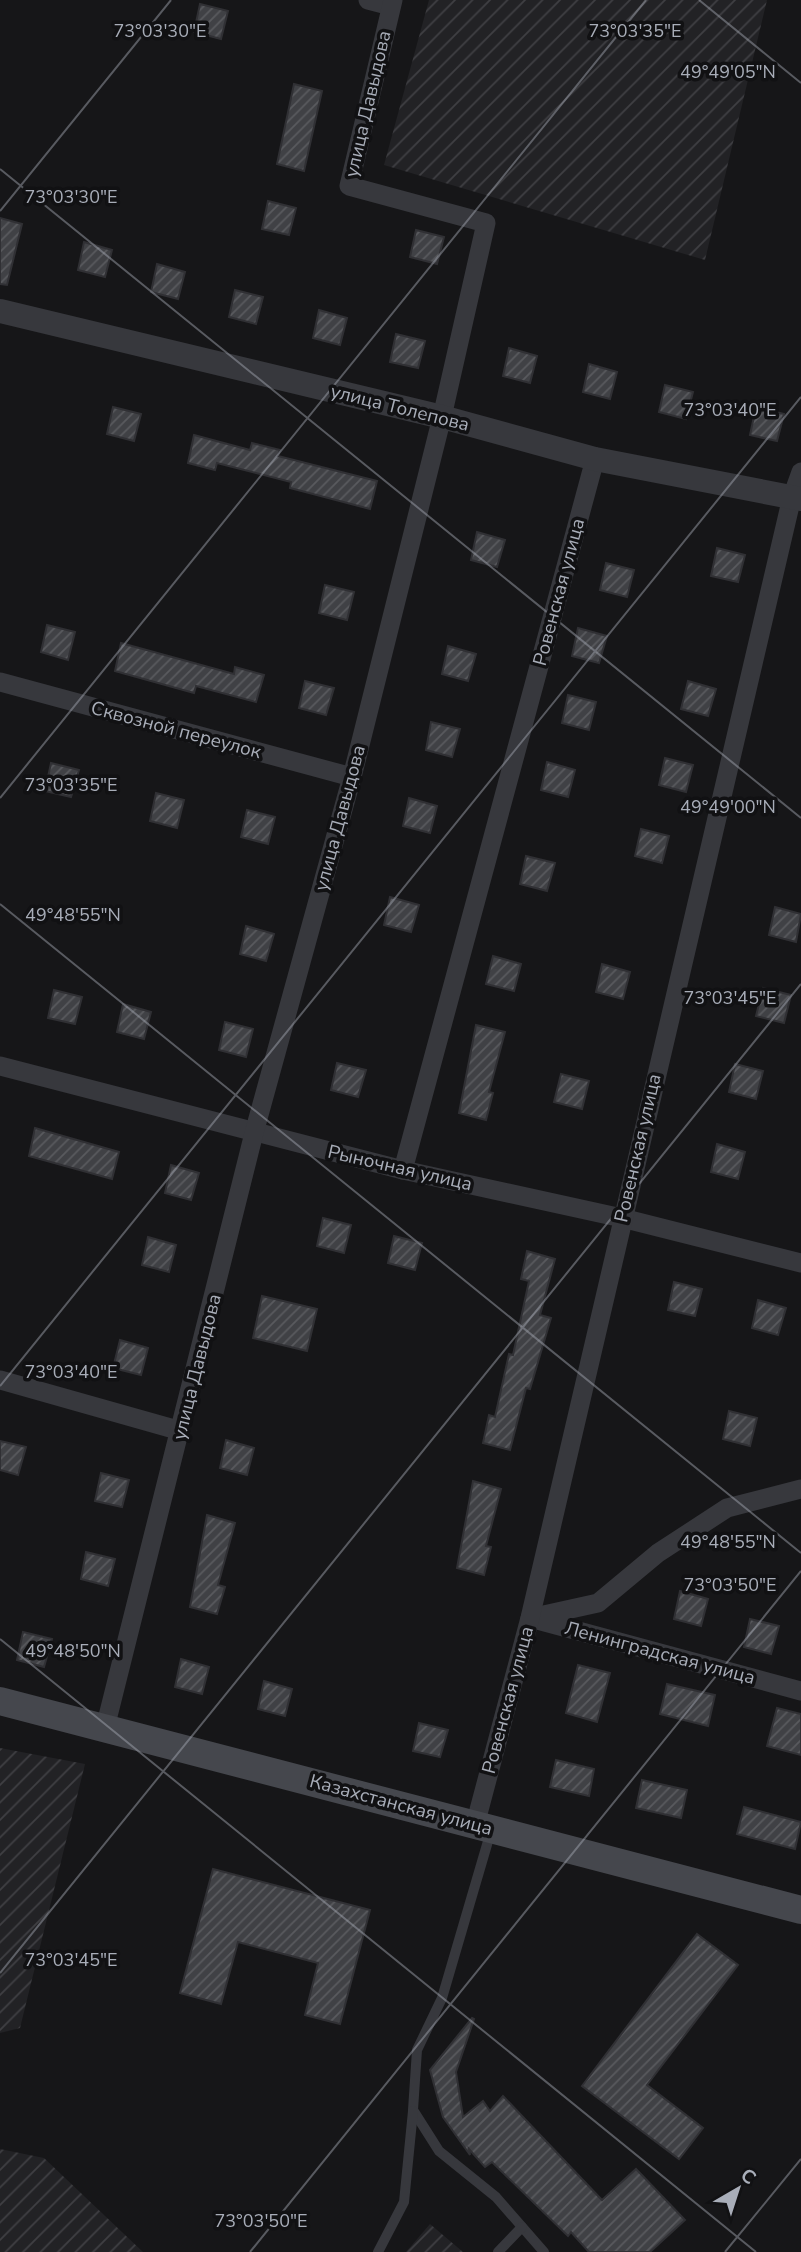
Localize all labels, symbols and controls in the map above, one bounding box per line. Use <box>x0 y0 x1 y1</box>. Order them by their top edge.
text: 73°03'30"E <box>114 19 207 43</box>
text: 73°03'35"E <box>589 19 682 43</box>
street label: улица Давыдова <box>338 28 398 180</box>
text: 49°49'05"N <box>680 60 776 84</box>
text: 73°03'30"E <box>25 185 118 209</box>
street label: улица Толепова <box>328 378 472 438</box>
text: 73°03'40"E <box>684 398 777 422</box>
street label: Ровенская улица <box>527 515 591 669</box>
street label: Сквозной переулок <box>88 695 264 765</box>
street label: улица Давыдова <box>308 742 372 894</box>
text: 73°03'35"E <box>25 773 118 797</box>
text: 49°49'00"N <box>680 795 776 819</box>
text: 49°48'55"N <box>25 903 121 927</box>
text: 73°03'45"E <box>684 986 777 1010</box>
street label: Ровенская улица <box>608 1071 668 1225</box>
street label: Рыночная улица <box>325 1139 475 1197</box>
street label: улица Давыдова <box>166 1291 228 1443</box>
text: 73°03'40"E <box>25 1360 118 1384</box>
text: 49°48'55"N <box>680 1530 776 1554</box>
text: 73°03'50"E <box>684 1573 777 1597</box>
street label: Ленинградская улица <box>562 1615 758 1691</box>
street label: Ровенская улица <box>476 1623 540 1777</box>
text: 49°48'50"N <box>25 1639 121 1663</box>
street label: Казахстанская улица <box>307 1768 495 1842</box>
text: 73°03'45"E <box>25 1948 118 1972</box>
north arrow <box>703 2154 773 2224</box>
text: С <box>735 2162 761 2191</box>
text: 73°03'50"E <box>215 2209 308 2233</box>

